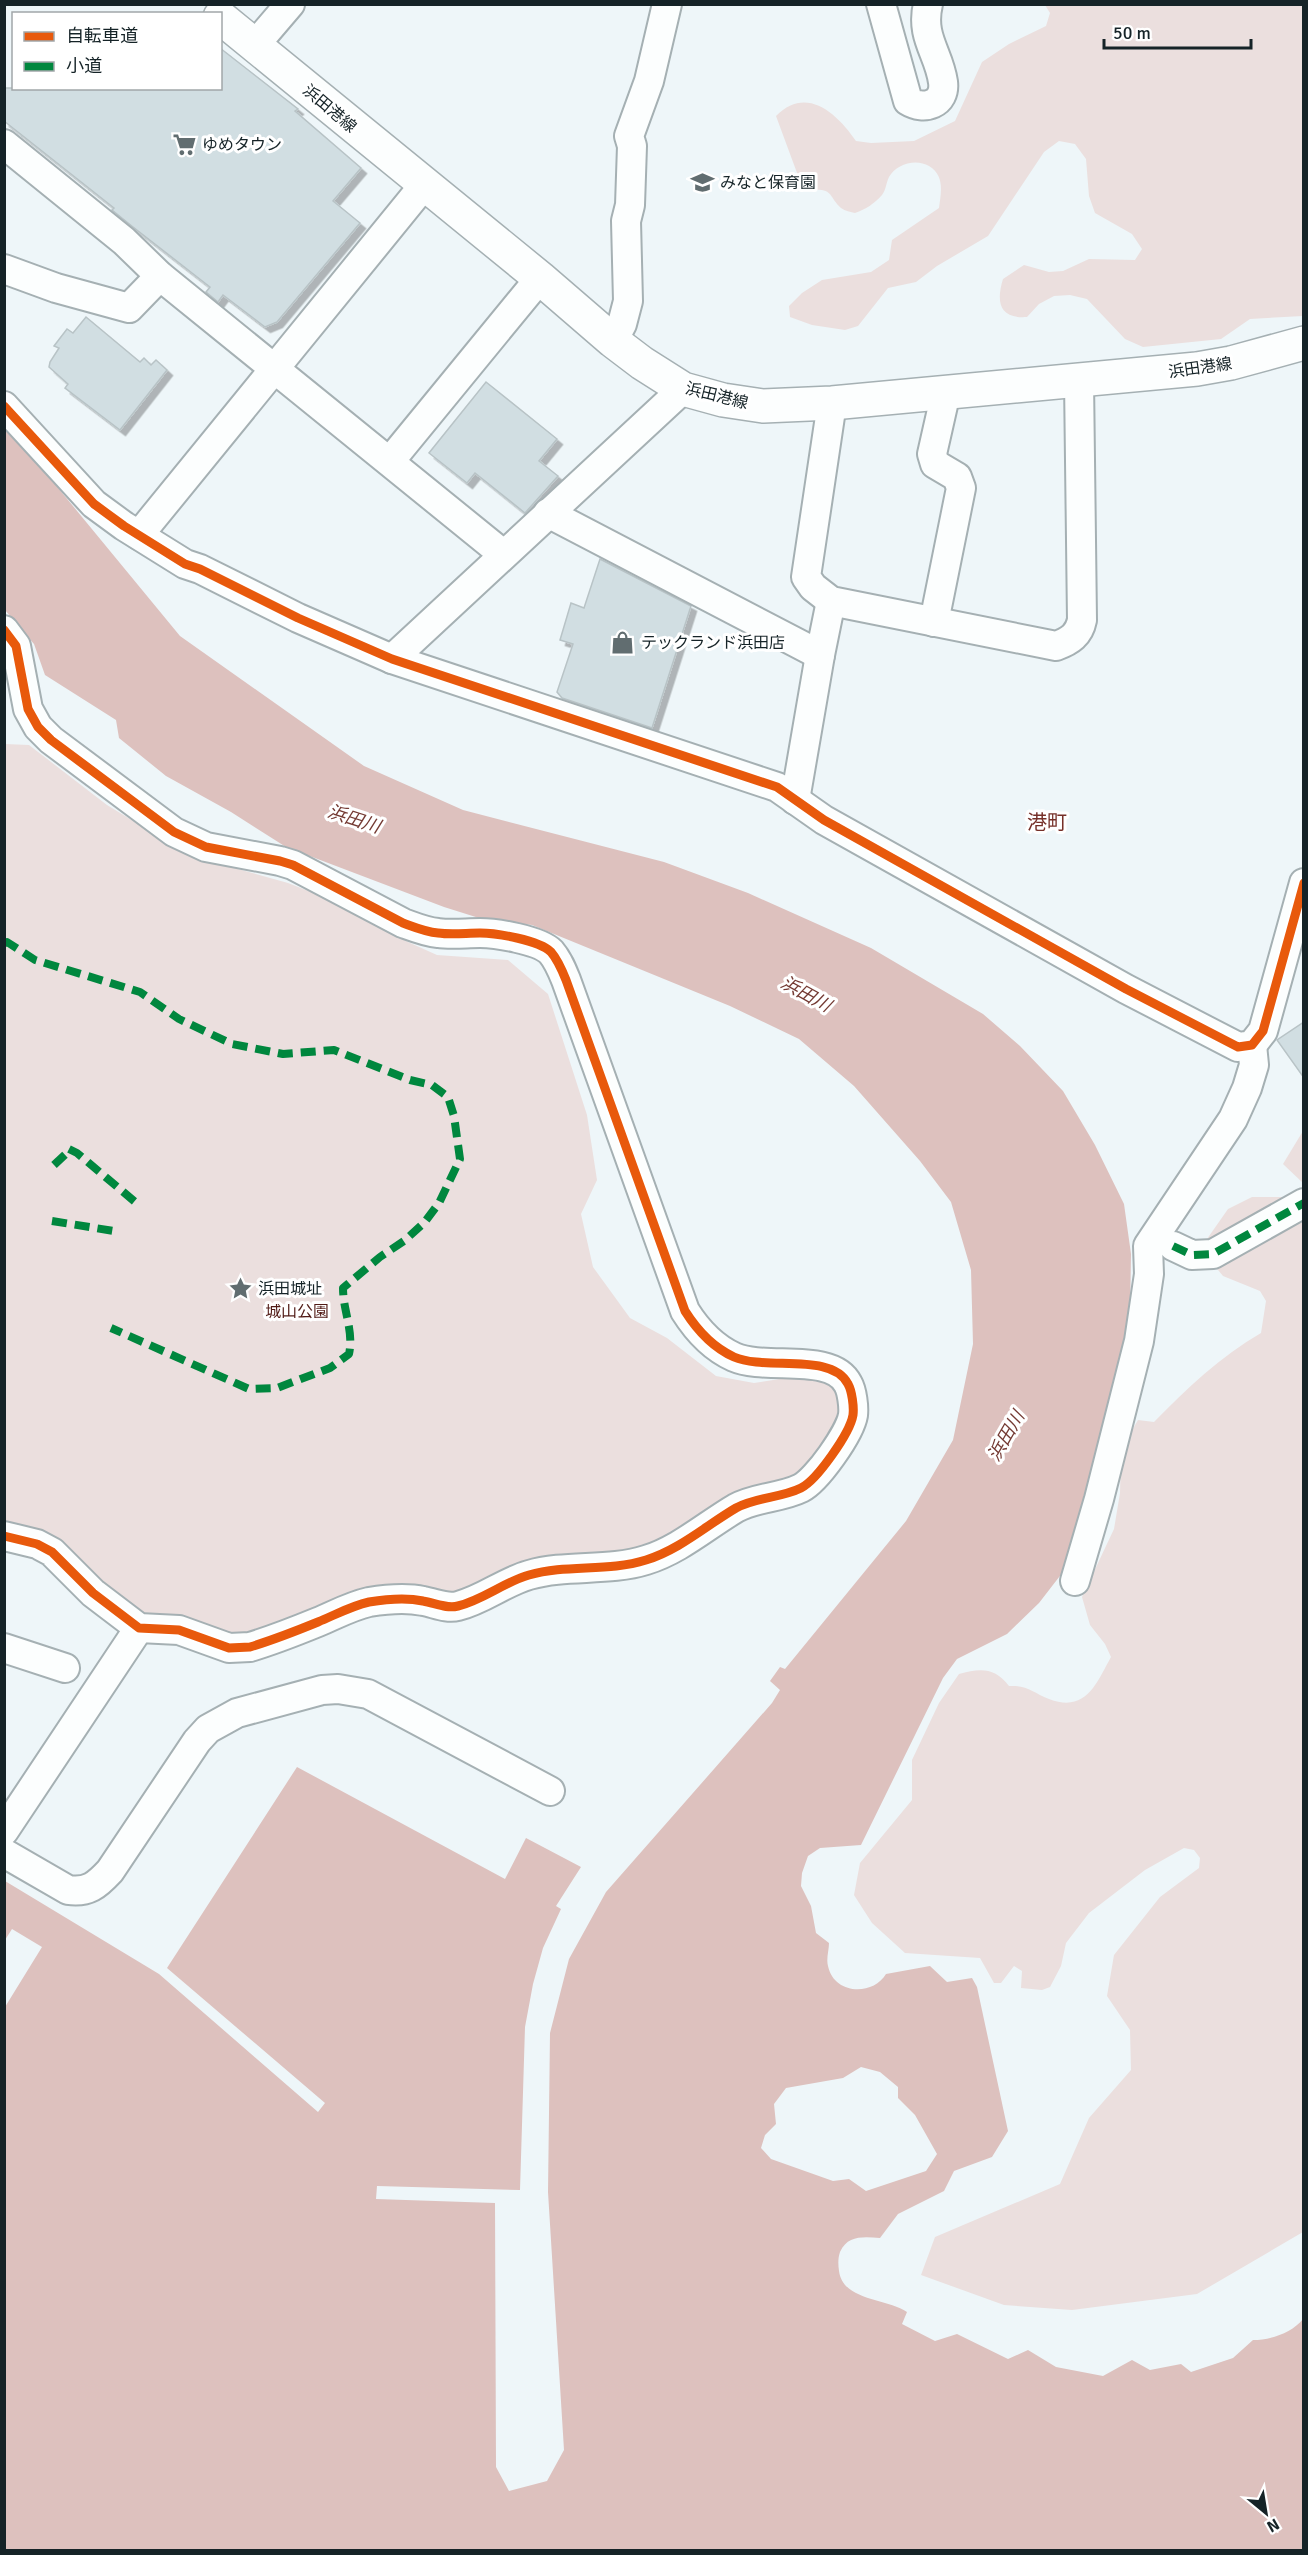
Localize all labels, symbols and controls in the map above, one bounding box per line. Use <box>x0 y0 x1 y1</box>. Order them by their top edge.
legend <box>12 12 222 90</box>
scale bar <box>1104 12 1251 50</box>
text: 50 m <box>1113 22 1151 44</box>
text: 自転車道 <box>66 25 138 47</box>
text: 小道 <box>66 55 102 77</box>
street label: 浜田港線 <box>298 81 360 137</box>
supermarket icon: ゆめタウン <box>171 131 197 157</box>
place label: ゆめタウン <box>202 135 282 155</box>
school or university icon: みなと保育園 <box>689 169 715 195</box>
place label: みなと保育園 <box>720 173 816 193</box>
street label: 浜田港線 <box>1167 354 1233 382</box>
street label: 浜田港線 <box>683 379 750 413</box>
shop icon: テックランド浜田店 <box>610 629 636 655</box>
place label: テックランド浜田店 <box>641 633 785 653</box>
water label: 浜田川 <box>325 800 385 838</box>
district label: 港町 <box>1027 810 1067 835</box>
water label: 浜田川 <box>777 971 837 1018</box>
place icon: 浜田城址 <box>227 1275 253 1301</box>
place label: 浜田城址 <box>258 1279 322 1299</box>
park label: 城山公園 <box>265 1302 329 1322</box>
water label: 浜田川 <box>983 1405 1030 1465</box>
north arrow <box>1236 2483 1296 2543</box>
text: N <box>1263 2514 1283 2537</box>

